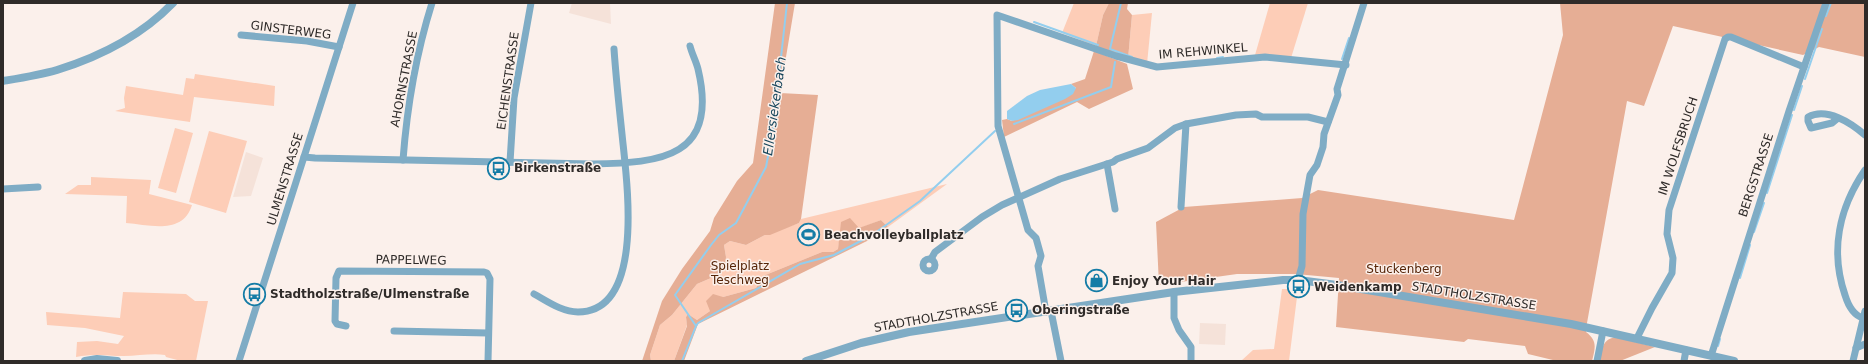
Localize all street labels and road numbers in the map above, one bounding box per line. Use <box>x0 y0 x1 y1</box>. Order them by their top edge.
street label: GINSTERWEG <box>250 18 332 42</box>
street label: AHORNSTRASSE <box>388 30 420 128</box>
street label: EICHENSTRASSE <box>494 31 522 131</box>
street label: IM REHWINKEL <box>1158 40 1248 62</box>
street label: IM WOLFSBRUCH <box>1655 95 1701 197</box>
street label: ULMENSTRASSE <box>264 131 306 227</box>
street label: BERGSTRASSE <box>1736 131 1776 219</box>
street label: PAPPELWEG <box>375 252 447 268</box>
street label: STADTHOLZSTRASSE <box>1411 279 1537 313</box>
street label: STADTHOLZSTRASSE <box>873 299 999 335</box>

